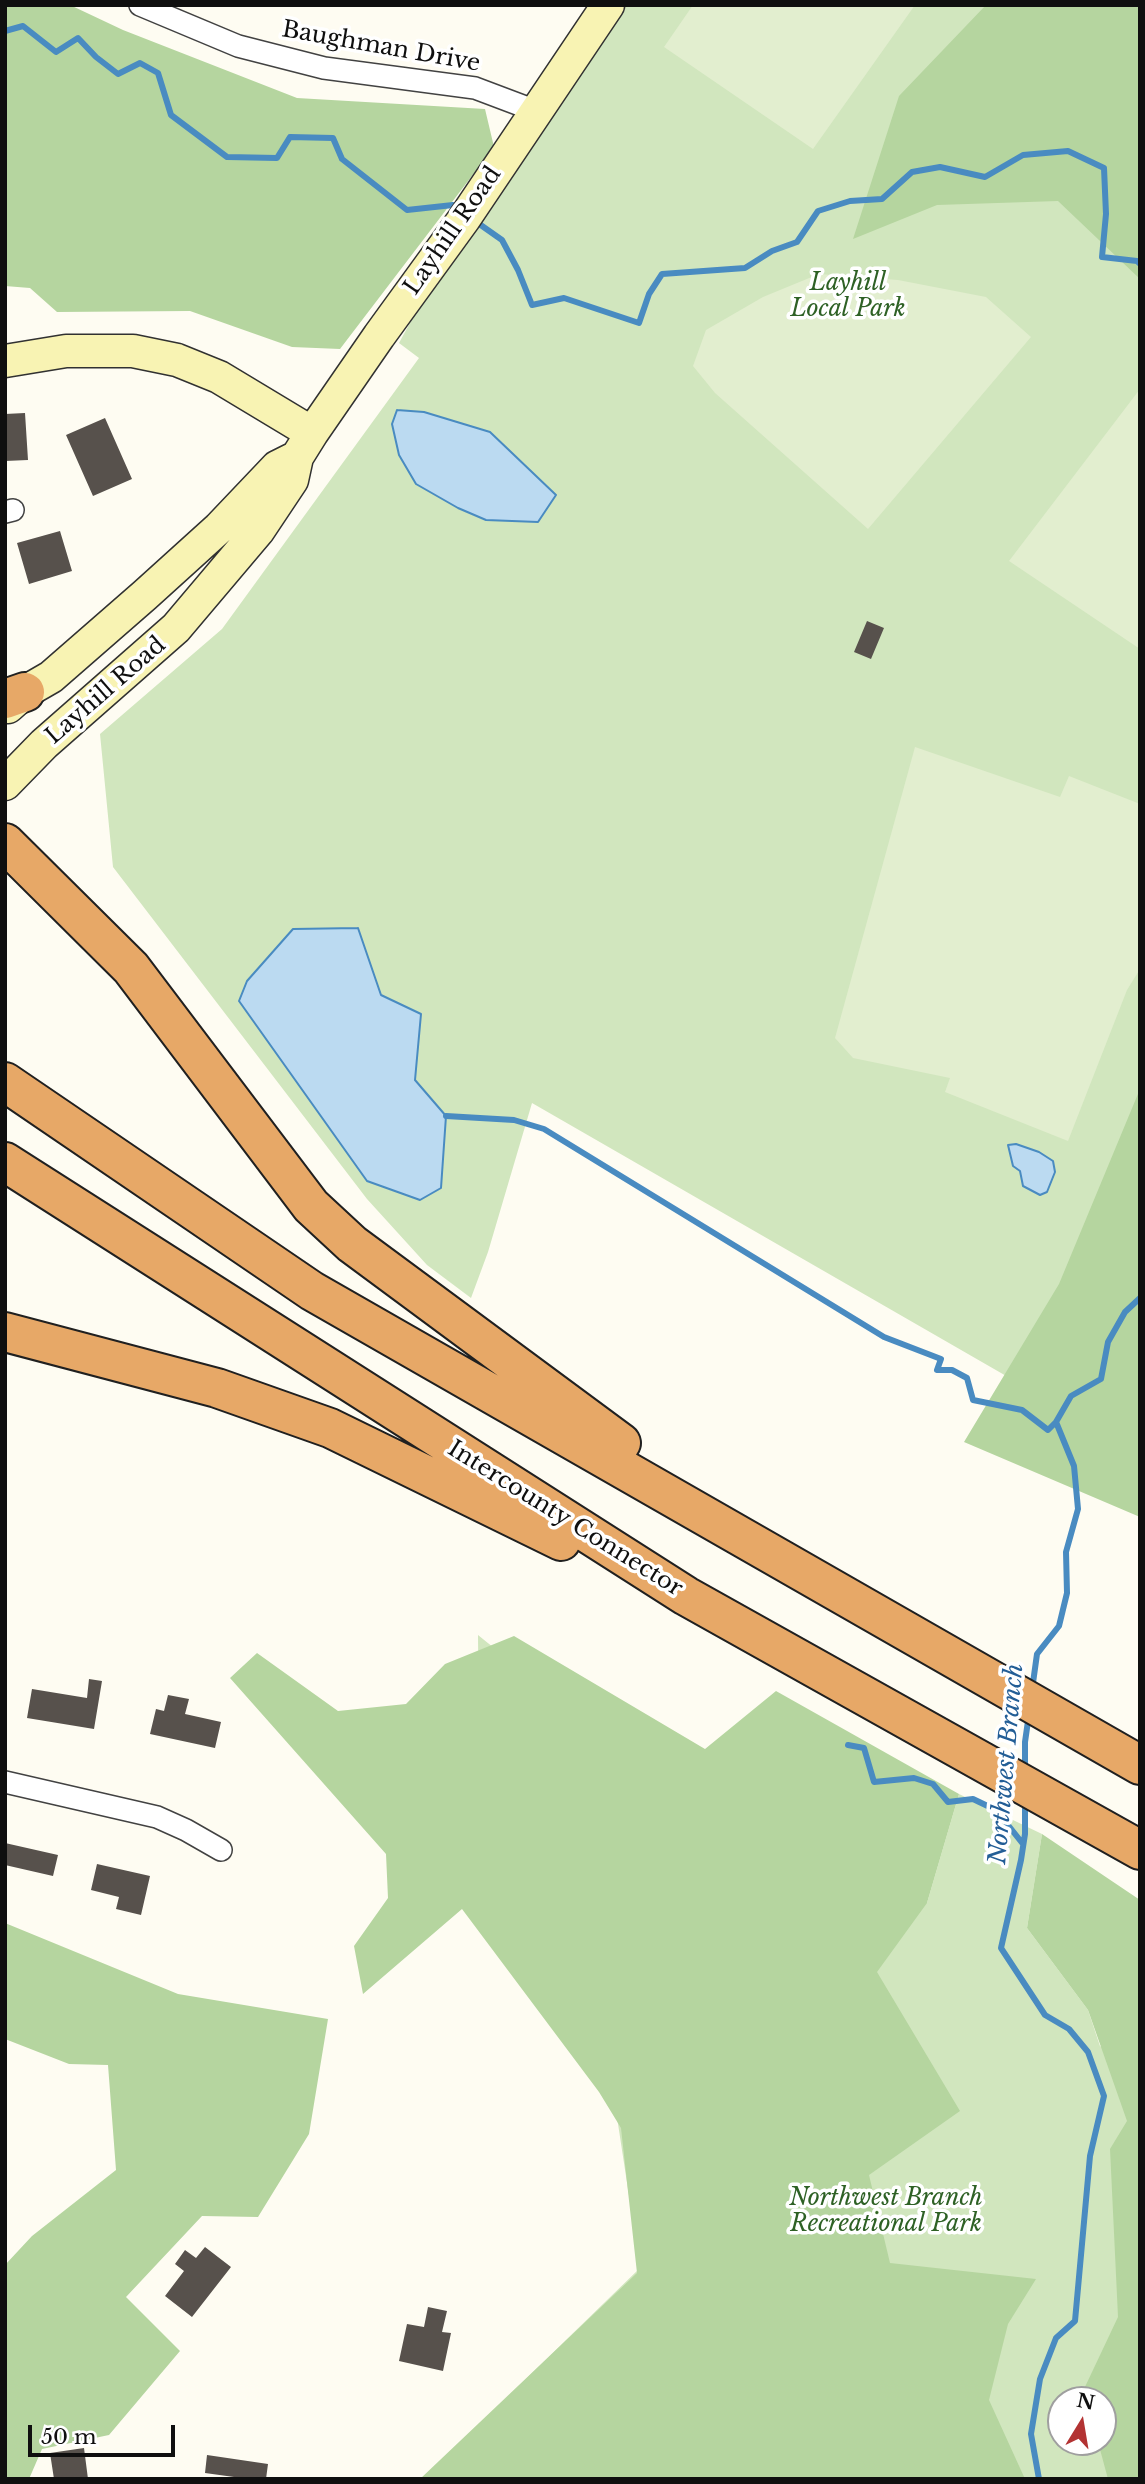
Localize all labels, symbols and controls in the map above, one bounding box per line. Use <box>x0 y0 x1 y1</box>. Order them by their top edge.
street label: Baughman Drive <box>280 16 482 78</box>
street label: Layhill Road <box>399 162 507 300</box>
park label: Layhill Local Park <box>790 270 906 324</box>
street label: Layhill Road <box>40 631 172 751</box>
street label: Intercounty Connector <box>442 1435 688 1603</box>
water label: Northwest Branch <box>984 1662 1030 1866</box>
park label: Northwest Branch Recreational Park <box>789 2185 983 2239</box>
north arrow <box>1047 2386 1117 2456</box>
text: N <box>1075 2389 1097 2415</box>
scale bar <box>32 2410 178 2454</box>
text: 50 m <box>41 2424 96 2450</box>

